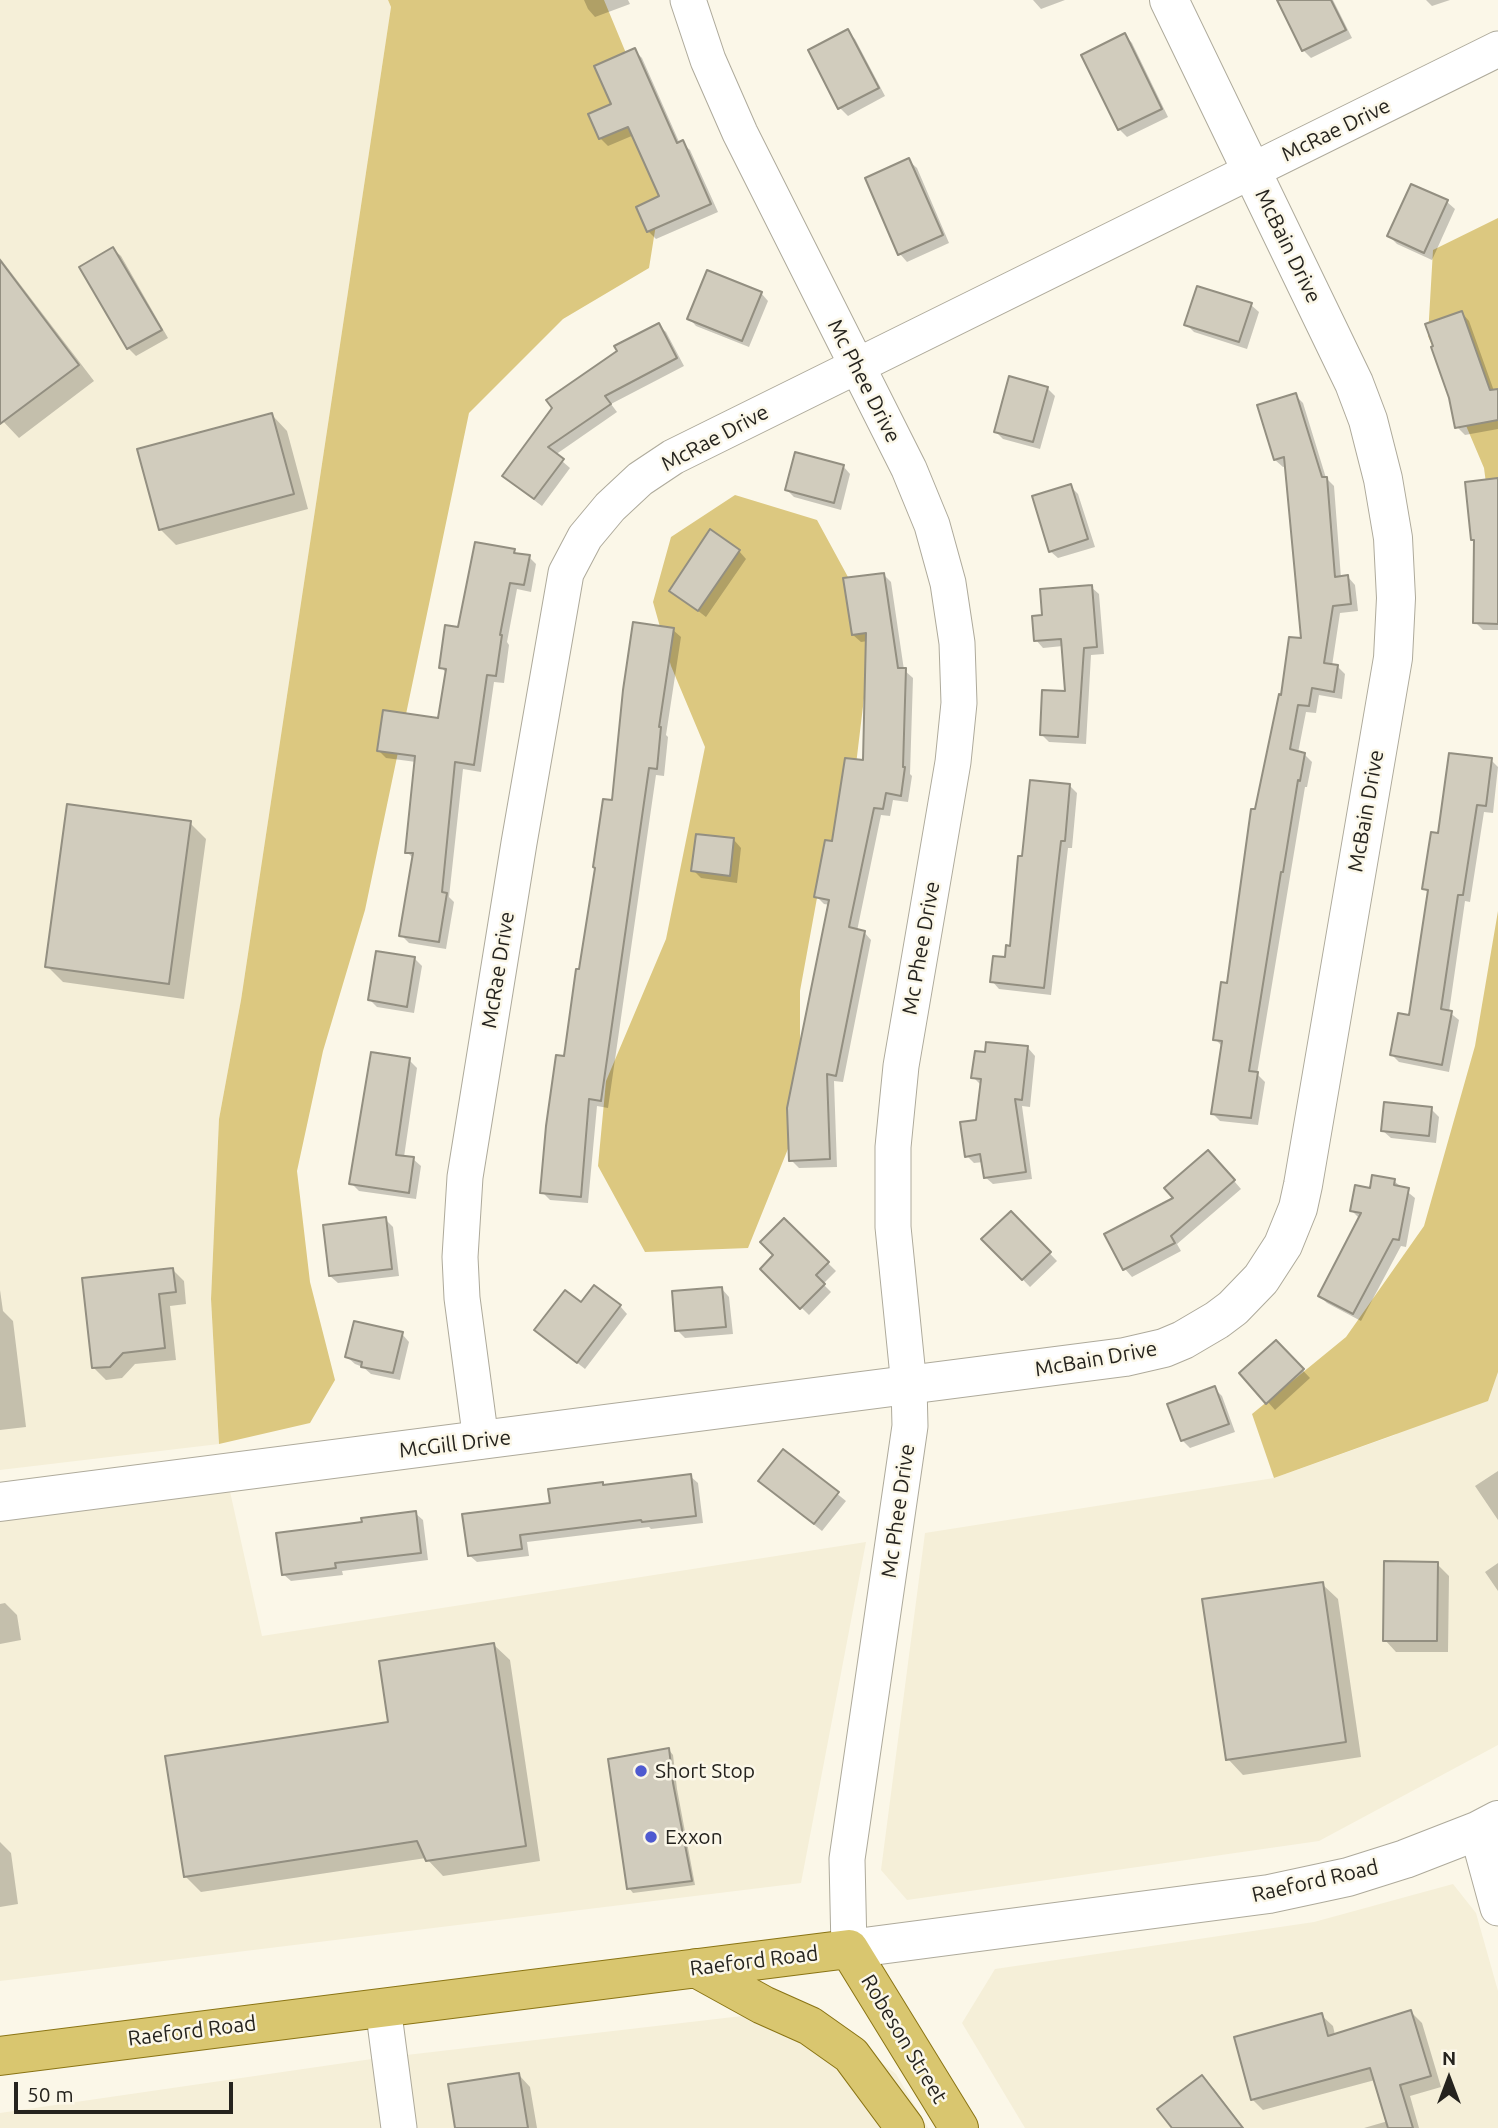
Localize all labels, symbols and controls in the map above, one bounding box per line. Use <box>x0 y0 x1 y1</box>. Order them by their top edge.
street label: McRae Drive <box>1277 93 1395 167</box>
street label: McBain Drive <box>1250 185 1326 307</box>
street label: Mc Phee Drive <box>822 315 906 447</box>
street label: McRae Drive <box>657 399 773 477</box>
street label: McBain Drive <box>1343 748 1389 874</box>
street label: Mc Phee Drive <box>897 879 945 1017</box>
street label: McRae Drive <box>476 910 520 1030</box>
street label: McBain Drive <box>1033 1336 1159 1382</box>
street label: McGill Drive <box>398 1425 512 1463</box>
street label: Mc Phee Drive <box>876 1442 920 1580</box>
place label: Short Stop <box>655 1758 755 1784</box>
marker: Short Stop <box>633 1763 649 1779</box>
place label: Exxon <box>665 1824 723 1850</box>
marker: Exxon <box>643 1829 659 1845</box>
street label: Raeford Road <box>1249 1854 1381 1908</box>
street label: Raeford Road <box>688 1941 820 1981</box>
street label: Robeson Street <box>856 1970 952 2108</box>
street label: Raeford Road <box>126 2011 258 2051</box>
north arrow <box>1414 2044 1484 2114</box>
text: N <box>1442 2047 1456 2069</box>
scale bar <box>18 2068 236 2112</box>
text: 50 m <box>27 2082 74 2106</box>

